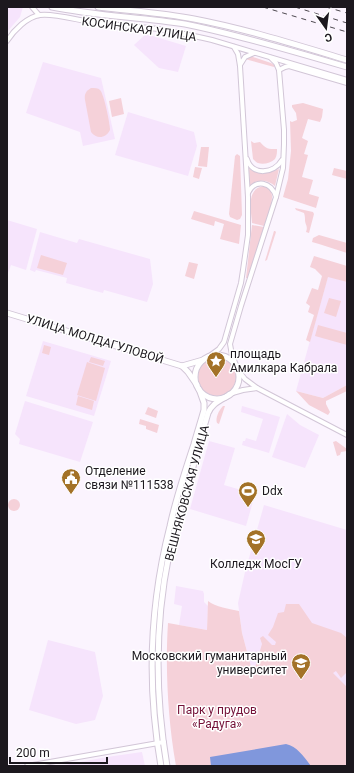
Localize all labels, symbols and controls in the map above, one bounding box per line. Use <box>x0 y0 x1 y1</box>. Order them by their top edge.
north arrow <box>306 8 346 48</box>
street label: КОСИНСКАЯ УЛИЦА <box>81 14 197 44</box>
text: С <box>323 30 333 44</box>
street label: УЛИЦА МОЛДАГУЛОВОЙ <box>25 310 166 367</box>
place label: площадь Амилкара Кабрала <box>230 347 337 375</box>
place icon: площадь Амилкара Кабрала <box>205 350 227 378</box>
street label: ВЕШНЯКОВСКАЯ УЛИЦА <box>162 423 212 562</box>
place label: Отделение связи №111538 <box>85 464 174 492</box>
public building icon: Отделение связи №111538 <box>60 467 82 495</box>
sports icon: Ddx <box>237 480 259 508</box>
place label: Ddx <box>262 484 283 498</box>
school or university icon: Колледж МосГУ <box>245 528 267 556</box>
place label: Колледж МосГУ <box>210 557 302 571</box>
place label: Московский гуманитарный университет <box>132 649 287 677</box>
school or university icon: Московский гуманитарный университет <box>290 652 312 680</box>
park label: Парк у прудов «Радуга» <box>177 703 257 731</box>
scale bar <box>10 739 107 765</box>
text: 200 m <box>16 746 50 760</box>

